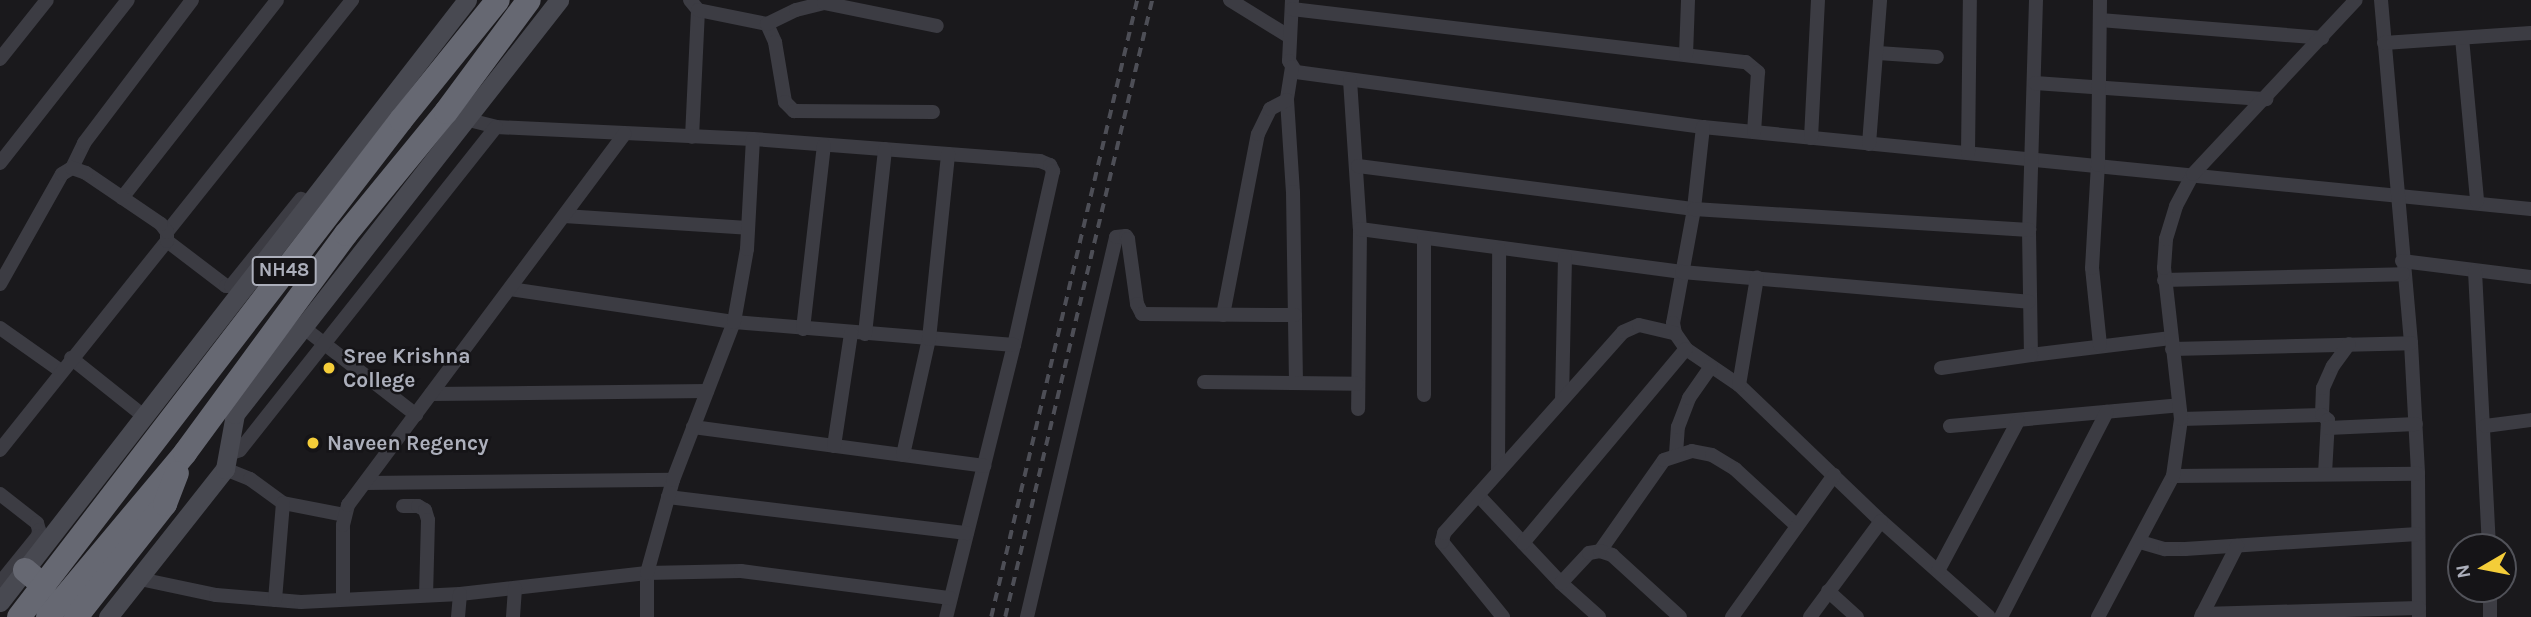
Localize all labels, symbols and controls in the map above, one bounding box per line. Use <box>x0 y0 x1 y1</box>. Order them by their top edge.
road number: NH48 <box>251 256 317 286</box>
place label: Sree Krishna College <box>343 343 471 393</box>
marker: Sree Krishna College <box>321 360 337 376</box>
place label: Naveen Regency <box>327 430 489 456</box>
marker: Naveen Regency <box>305 435 321 451</box>
north arrow <box>2447 533 2517 603</box>
text: N <box>2451 563 2475 580</box>

